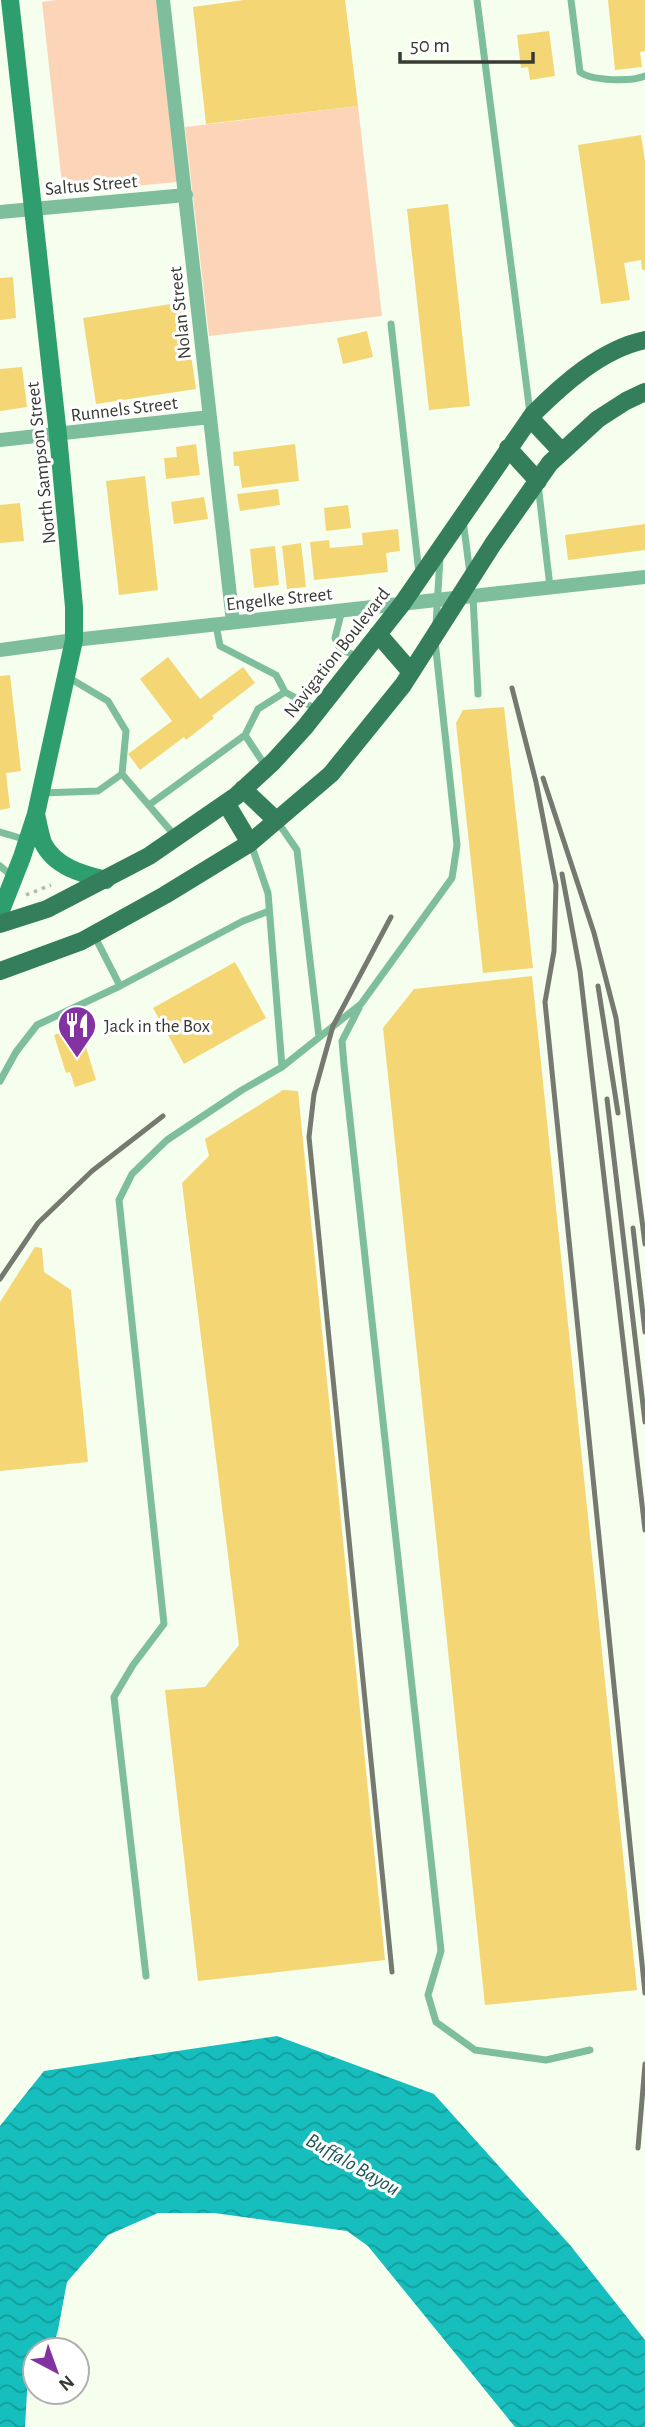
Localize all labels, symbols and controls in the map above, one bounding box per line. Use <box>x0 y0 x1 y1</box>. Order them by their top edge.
scale bar <box>400 21 533 65</box>
text: 50 m <box>410 35 450 56</box>
street label: Saltus Street <box>44 172 138 199</box>
street label: Nolan Street <box>166 266 195 360</box>
street label: North Sampson Street <box>24 381 59 545</box>
street label: Runnels Street <box>70 394 179 425</box>
street label: Engelke Street <box>225 584 333 615</box>
street label: Navigation Boulevard <box>281 584 394 721</box>
restaurant icon: Jack in the Box <box>56 1004 98 1059</box>
place label: Jack in the Box <box>104 1017 210 1036</box>
water label: Buffalo Bayou <box>302 2129 403 2200</box>
north arrow <box>21 2336 91 2406</box>
text: N <box>55 2371 77 2394</box>

